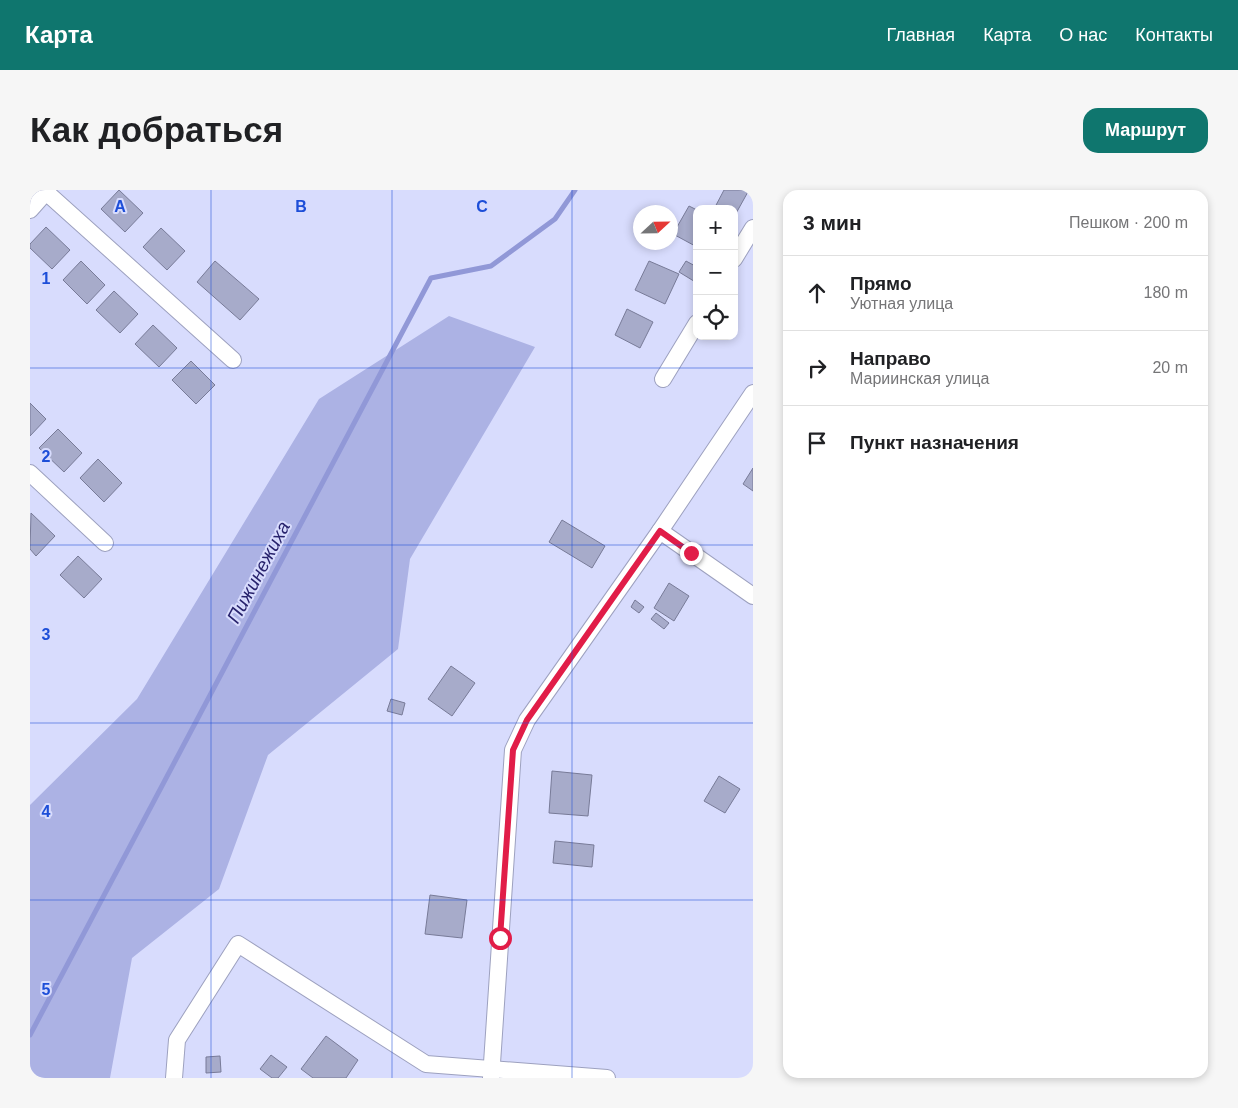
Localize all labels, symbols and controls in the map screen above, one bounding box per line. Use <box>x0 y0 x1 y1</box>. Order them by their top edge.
text: Карта <box>25 21 93 48</box>
text: Главная <box>887 25 955 45</box>
text: Карта <box>983 25 1031 45</box>
text: О нас <box>1059 25 1107 45</box>
text: Контакты <box>1135 25 1213 45</box>
button: Маршрут <box>1083 108 1208 153</box>
text: Как добраться <box>30 110 283 149</box>
text: A <box>114 198 126 215</box>
text: B <box>295 198 307 215</box>
text: C <box>476 198 488 215</box>
north arrow <box>633 205 678 250</box>
map controls <box>693 205 738 340</box>
button: + <box>693 205 738 250</box>
text: 3 мин <box>803 211 862 234</box>
text: Пешком · 200 m <box>1069 214 1188 231</box>
button: − <box>693 250 738 295</box>
text: 1 <box>42 270 51 287</box>
text: Прямо <box>850 273 912 294</box>
icon: ahead <box>803 279 831 307</box>
text: 180 m <box>1144 284 1188 301</box>
button: locate <box>693 295 738 340</box>
text: Уютная улица <box>850 295 953 312</box>
text: Направо <box>850 348 931 369</box>
icon: right <box>803 354 831 382</box>
text: 20 m <box>1152 359 1188 376</box>
text: Мариинская улица <box>850 370 989 387</box>
icon: arrive <box>803 429 831 457</box>
text: Пункт назначения <box>850 432 1019 453</box>
text: 2 <box>42 448 51 465</box>
water label: Пижинежиха <box>223 518 294 627</box>
route end <box>680 542 703 565</box>
text: 3 <box>42 626 51 643</box>
text: 4 <box>42 803 51 820</box>
route start <box>489 927 512 950</box>
text: 5 <box>42 981 51 998</box>

